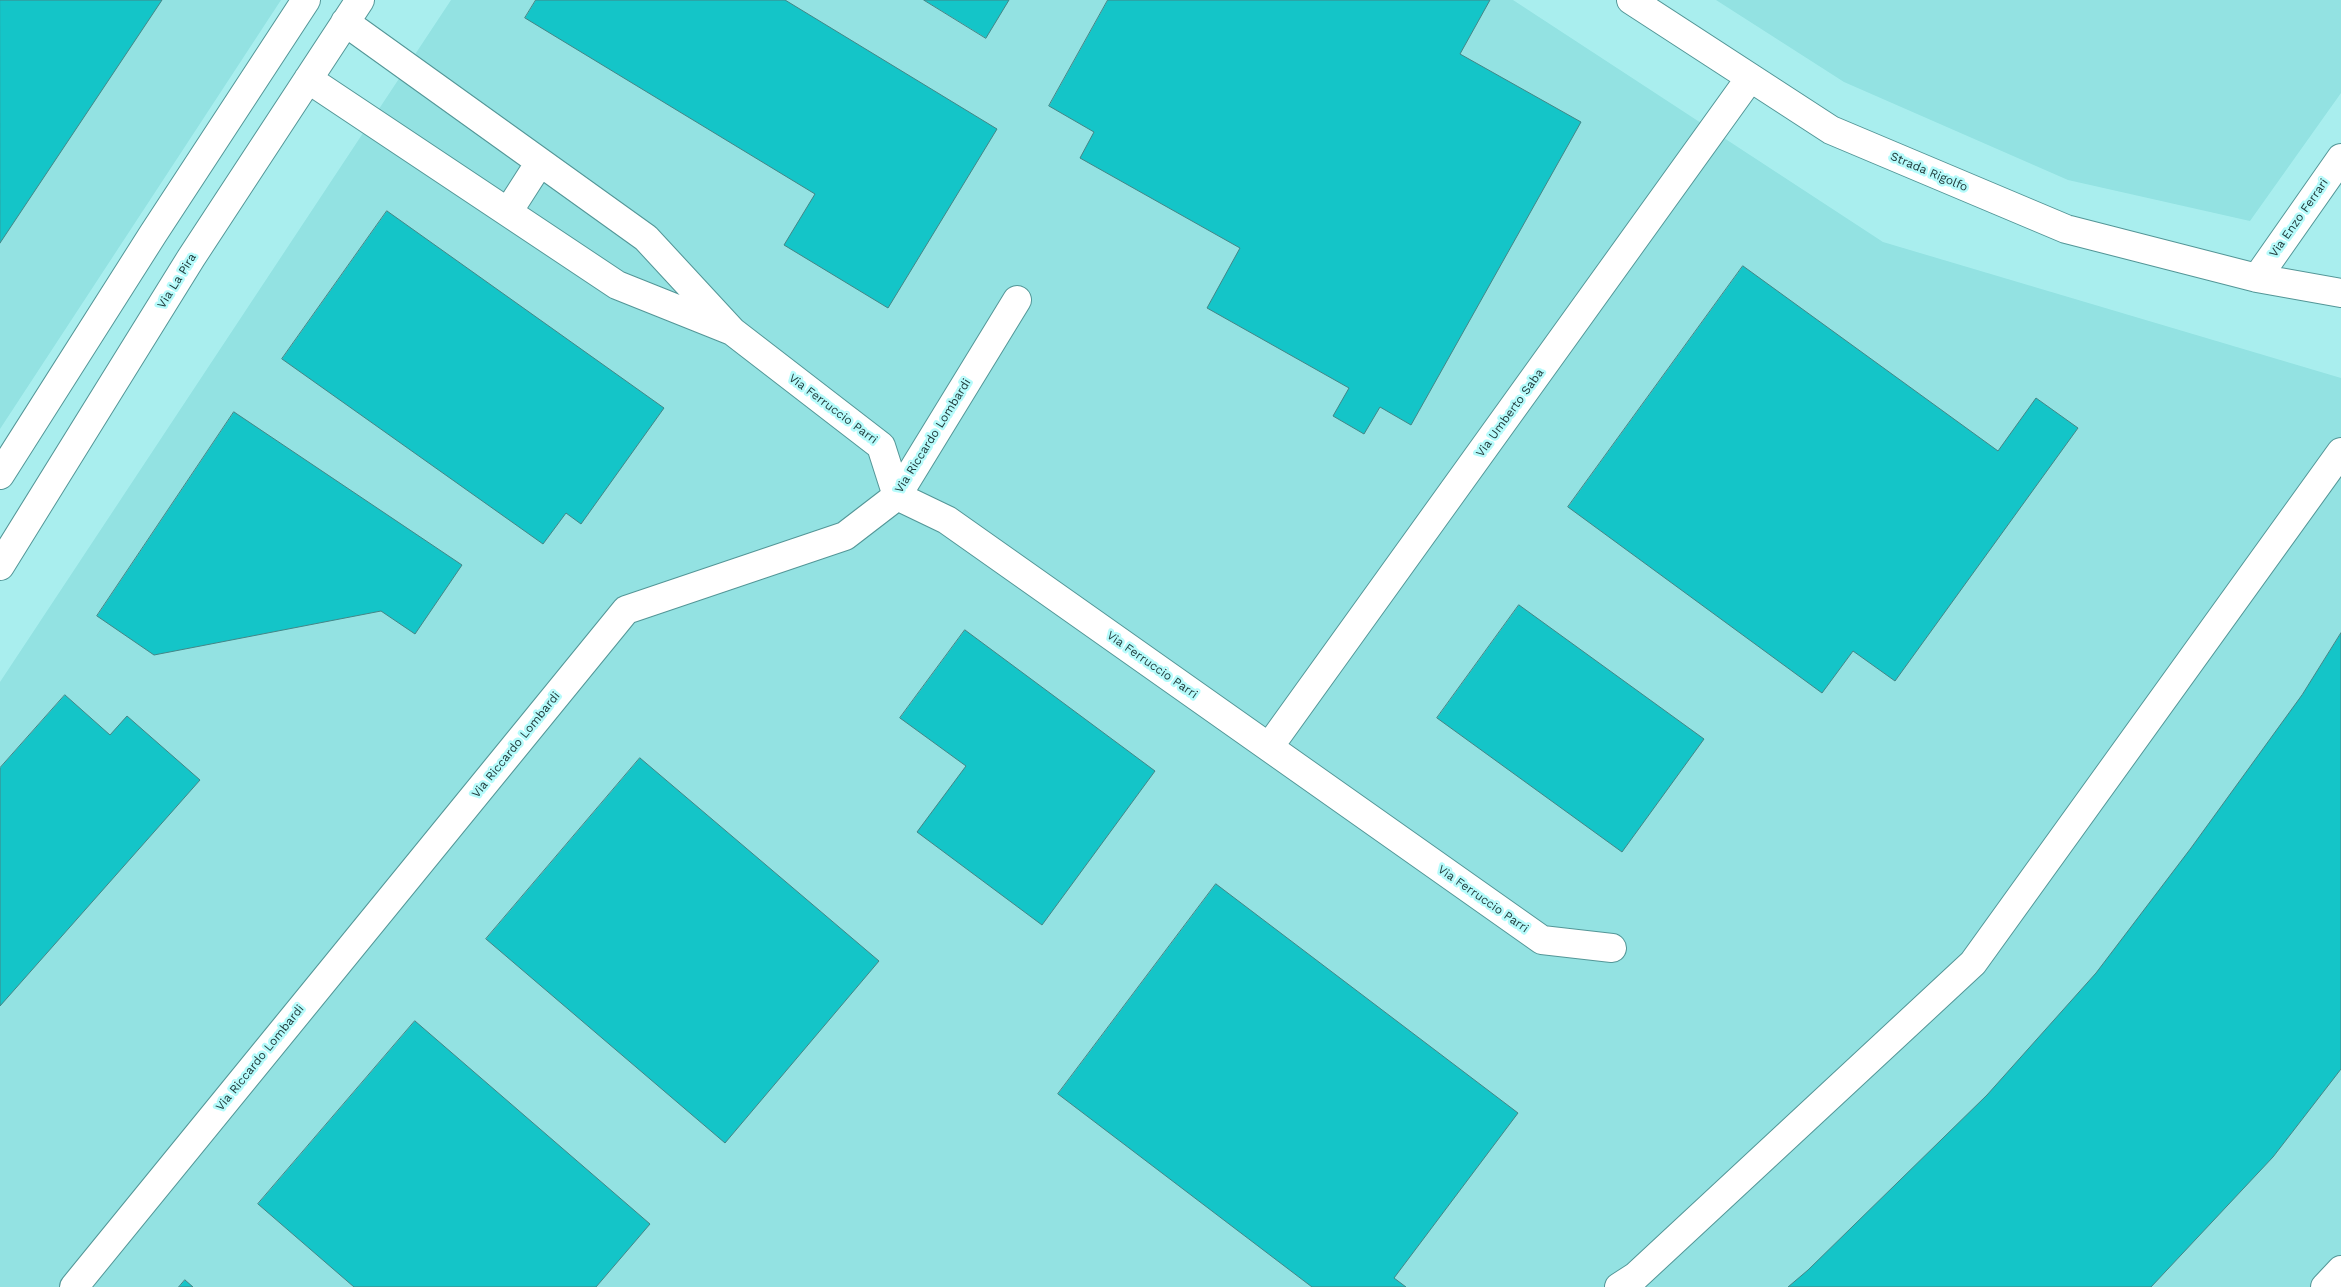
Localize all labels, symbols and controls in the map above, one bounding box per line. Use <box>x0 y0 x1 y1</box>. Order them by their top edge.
street label: Strada Rigolfo <box>1888 149 1970 195</box>
street label: Via Enzo Ferrari <box>2267 176 2331 260</box>
street label: Via La Pira <box>154 251 200 311</box>
street label: Via Umberto Saba <box>1473 366 1547 460</box>
street label: Via Ferruccio Parri <box>786 371 880 447</box>
street label: Via Riccardo Lombardi <box>892 376 974 496</box>
street label: Via Ferruccio Parri <box>1104 628 1200 702</box>
street label: Via Riccardo Lombardi <box>469 689 563 801</box>
street label: Via Ferruccio Parri <box>1435 862 1531 936</box>
street label: Via Riccardo Lombardi <box>213 1002 307 1114</box>

